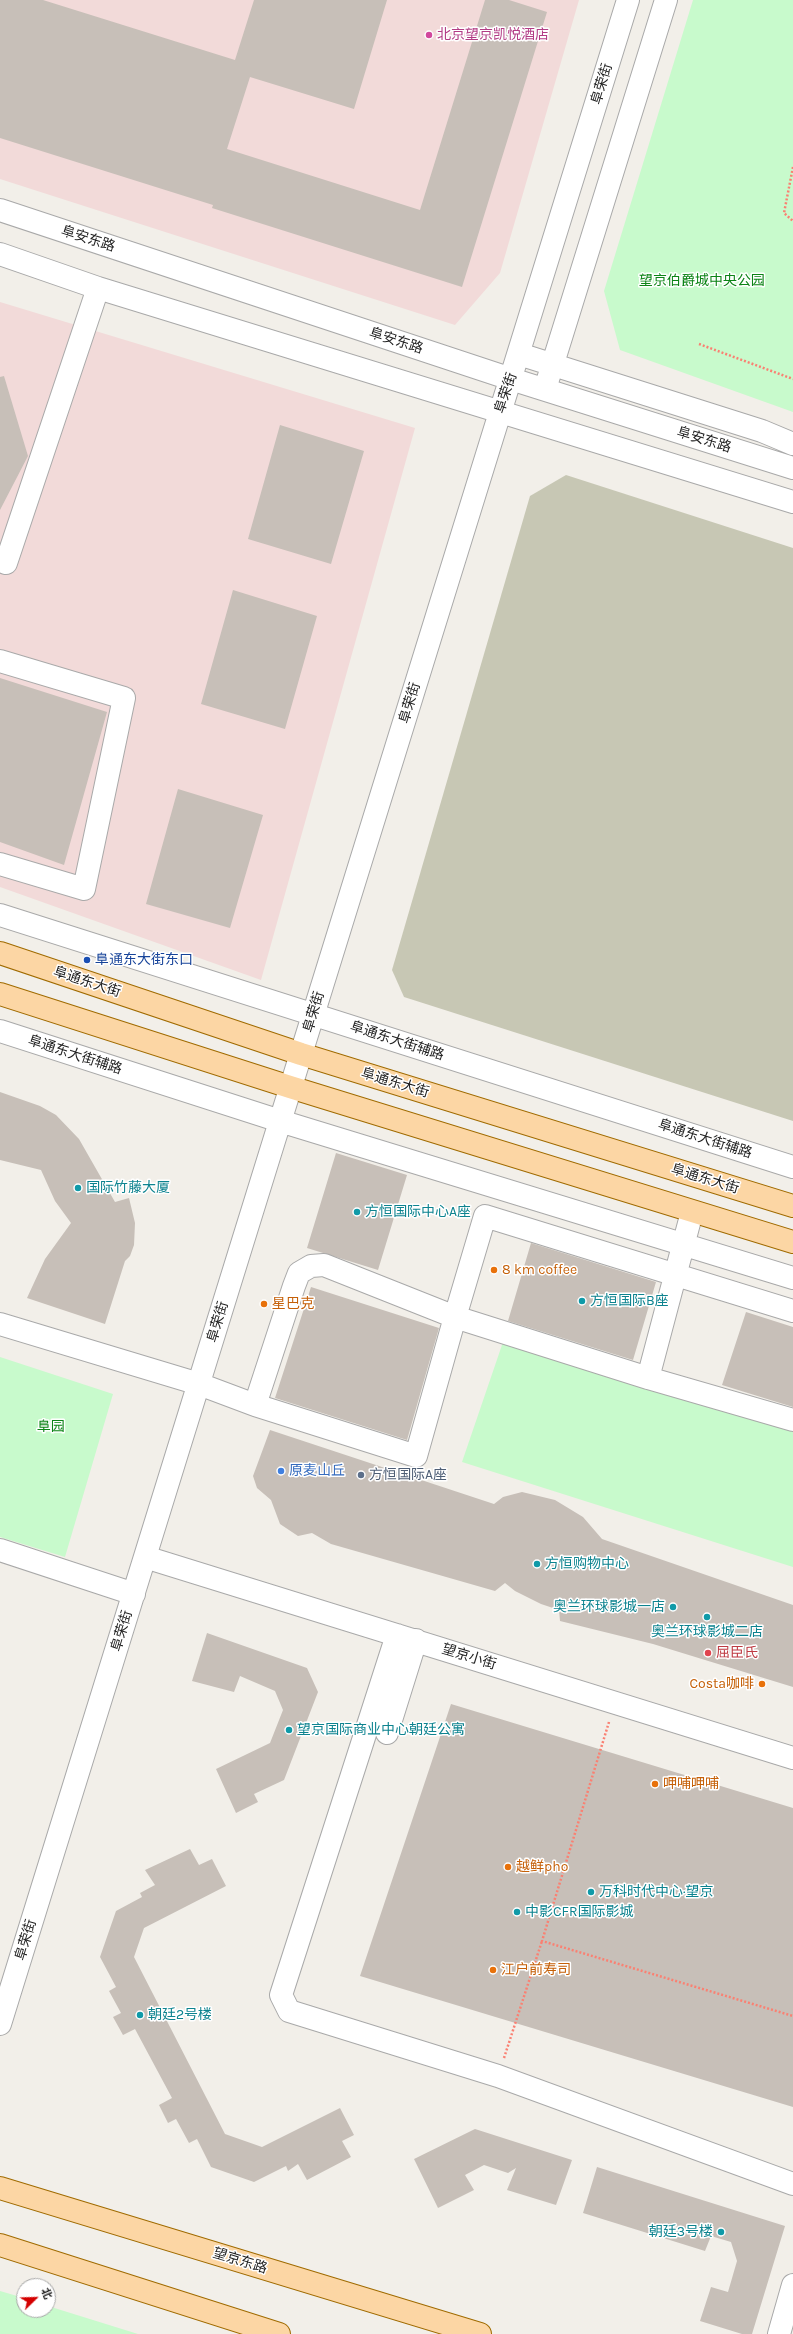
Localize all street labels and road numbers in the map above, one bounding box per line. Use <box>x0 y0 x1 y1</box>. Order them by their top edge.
street label: 阜荣街 <box>588 61 616 107</box>
street label: 阜安东路 <box>59 222 117 256</box>
street label: 阜安东路 <box>367 324 425 358</box>
street label: 阜荣街 <box>491 370 521 416</box>
street label: 阜安东路 <box>675 424 733 456</box>
street label: 阜荣街 <box>396 680 424 726</box>
street label: 阜通东大街 <box>51 963 123 1001</box>
street label: 阜荣街 <box>300 989 328 1035</box>
street label: 阜通东大街辅路 <box>348 1018 446 1064</box>
street label: 阜通东大街辅路 <box>26 1032 124 1078</box>
street label: 阜通东大街 <box>359 1065 431 1101</box>
street label: 阜通东大街辅路 <box>656 1116 754 1162</box>
street label: 阜通东大街 <box>669 1161 741 1197</box>
street label: 阜荣街 <box>204 1299 232 1345</box>
street label: 阜荣街 <box>108 1608 136 1654</box>
street label: 望京小街 <box>440 1641 498 1673</box>
street label: 阜荣街 <box>12 1917 40 1963</box>
street label: 望京东路 <box>211 2245 269 2277</box>

